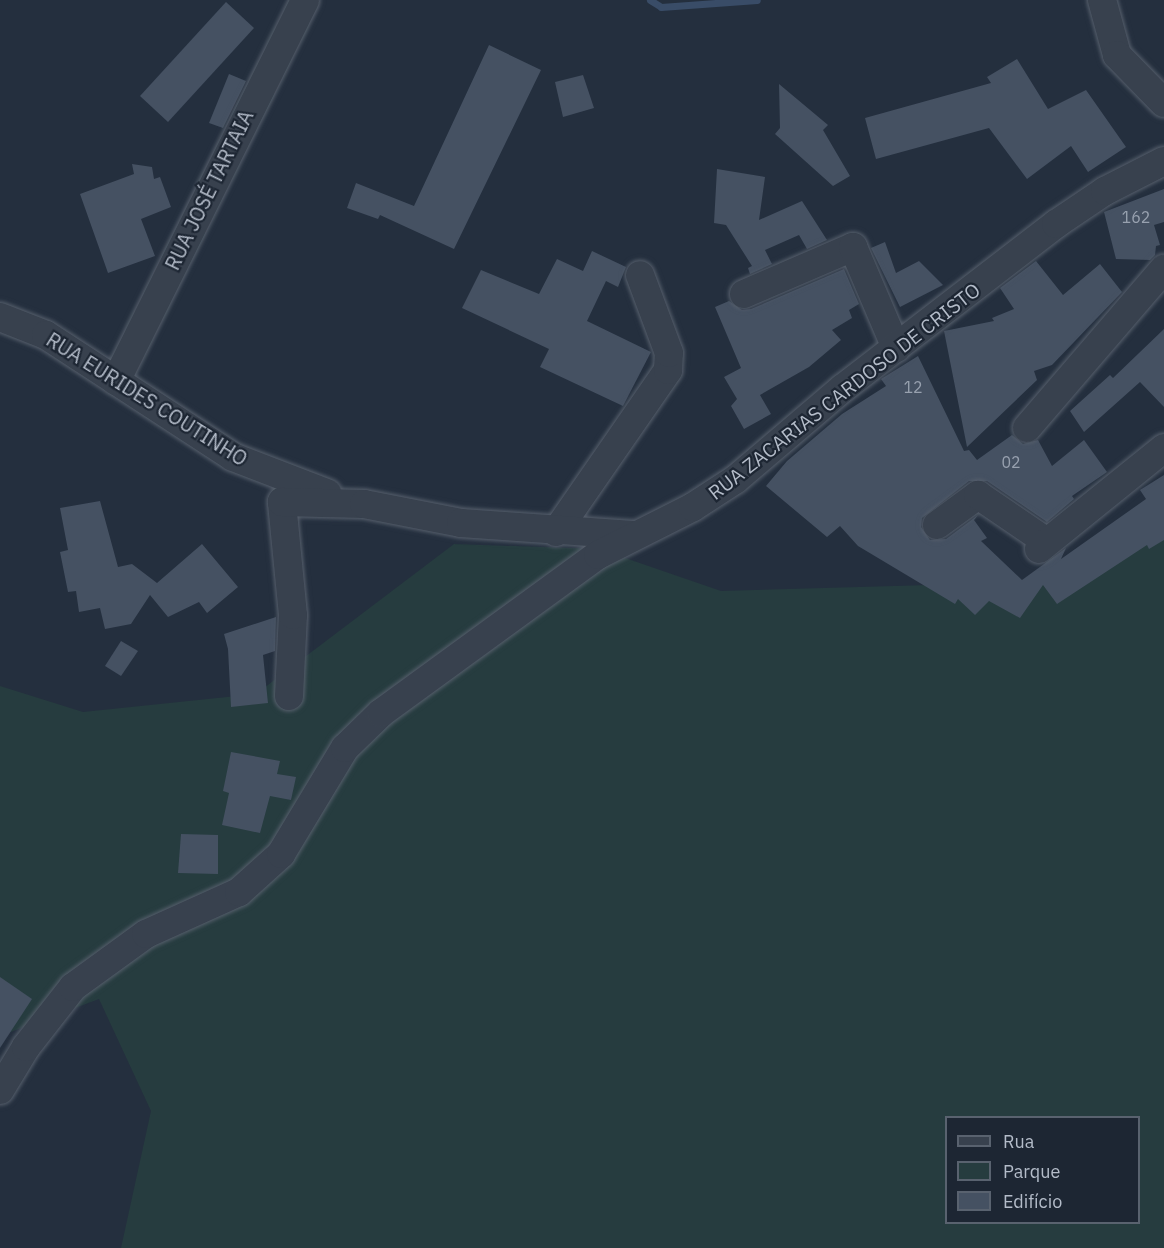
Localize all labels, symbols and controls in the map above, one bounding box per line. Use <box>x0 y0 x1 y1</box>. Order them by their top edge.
street label: RUA JOSÉ TARTAIA <box>160 106 258 274</box>
house number: 162 <box>1122 207 1150 227</box>
street label: RUA ZACARIAS CARDOSO DE CRISTO <box>703 277 985 505</box>
street label: RUA EURIDES COUTINHO <box>42 327 252 471</box>
house number: 12 <box>903 377 923 397</box>
house number: 02 <box>1001 452 1021 472</box>
legend <box>945 1116 1140 1224</box>
text: Rua <box>1003 1130 1034 1153</box>
text: Parque <box>1003 1160 1060 1183</box>
text: Edifício <box>1003 1190 1062 1213</box>

